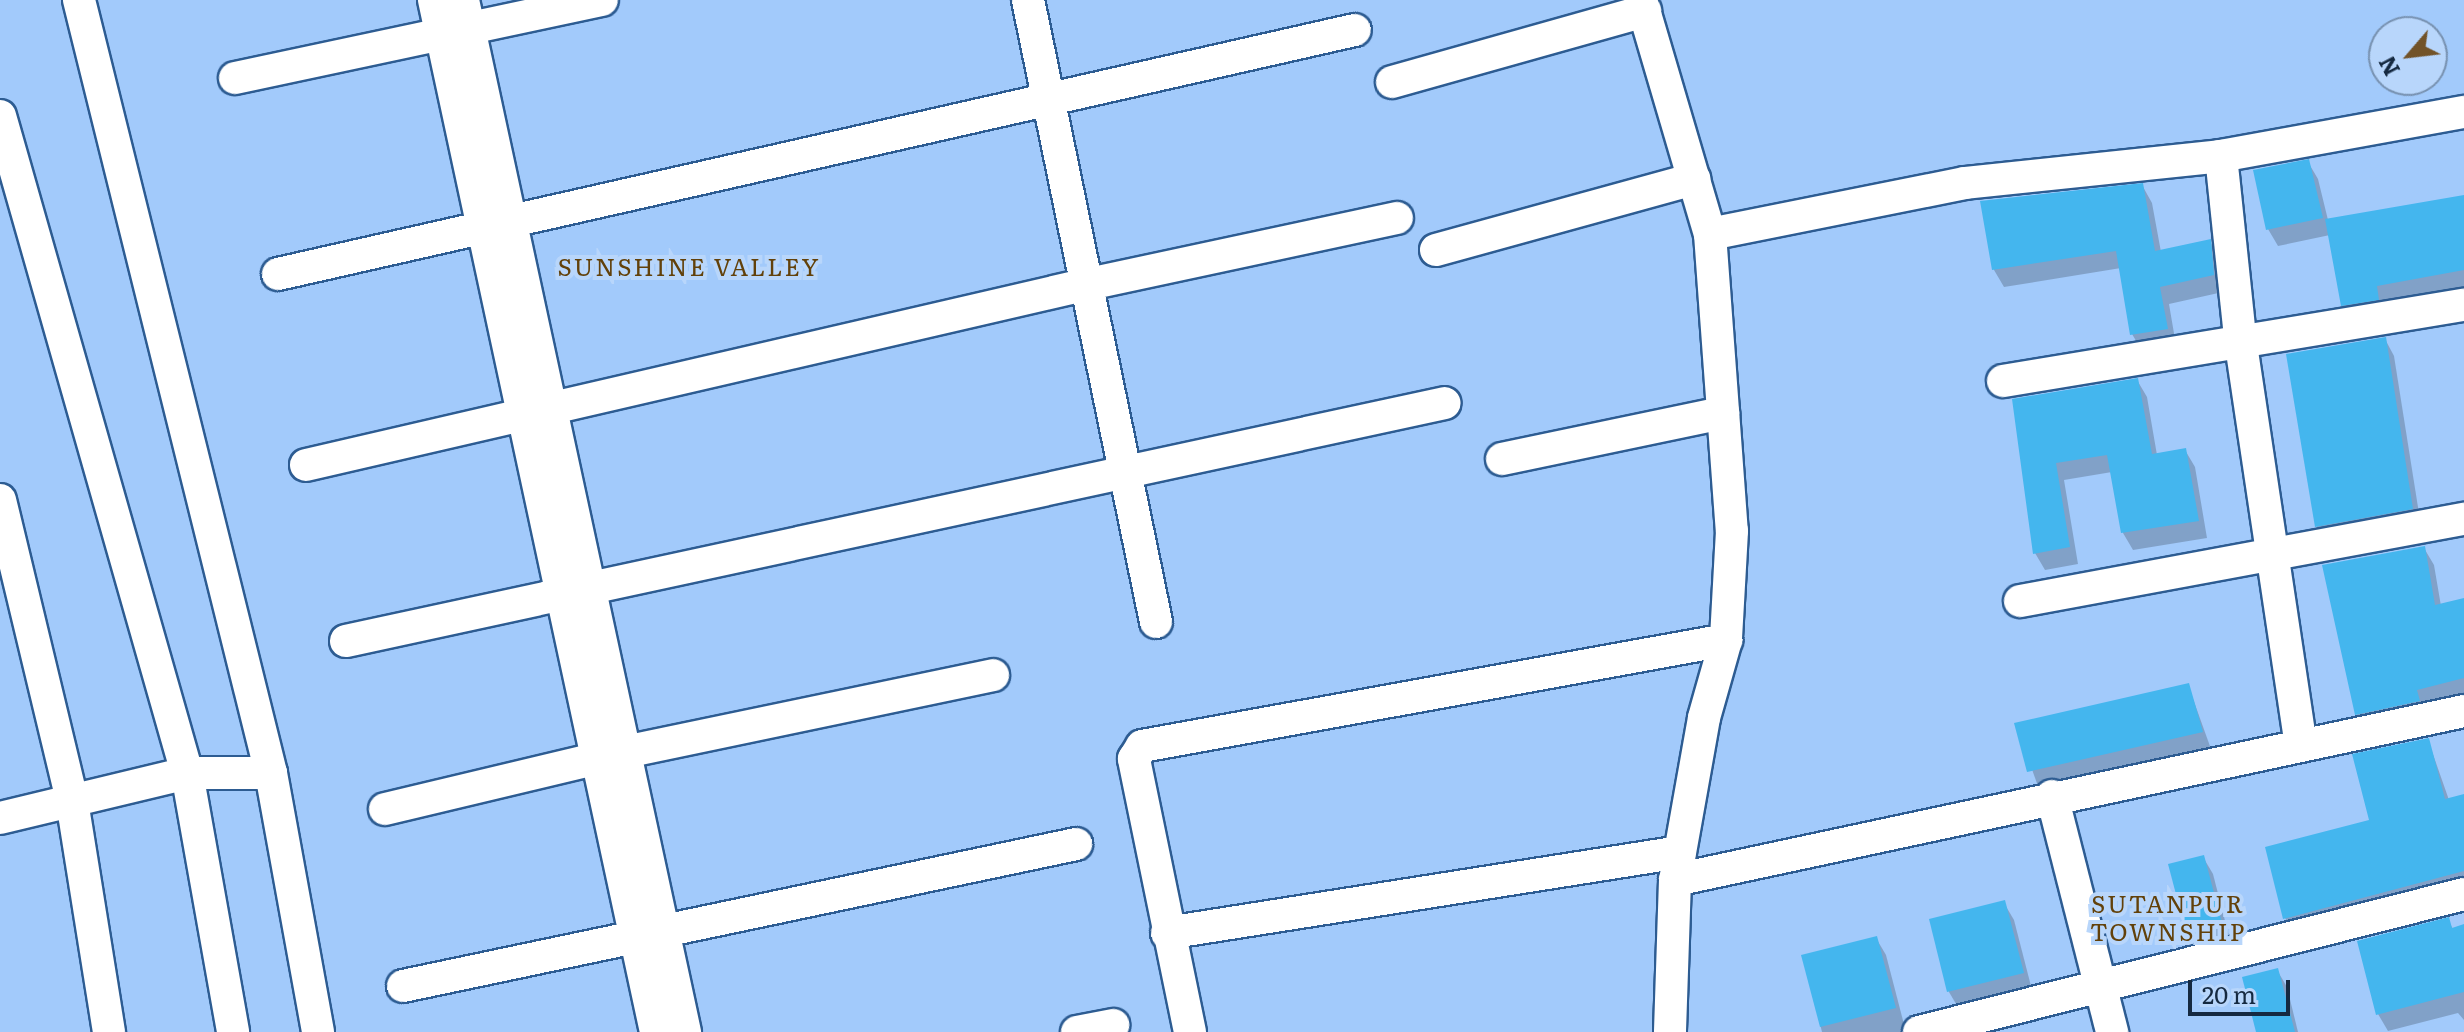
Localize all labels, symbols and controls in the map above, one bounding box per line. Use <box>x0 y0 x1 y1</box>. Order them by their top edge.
north arrow <box>2368 16 2448 96</box>
text: N <box>2369 51 2407 82</box>
district label: SUNSHINE VALLEY <box>557 252 821 280</box>
district label: SUTANPUR TOWNSHIP <box>2090 889 2246 945</box>
scale bar <box>2192 964 2294 1014</box>
text: 20 m <box>2202 976 2256 1011</box>

